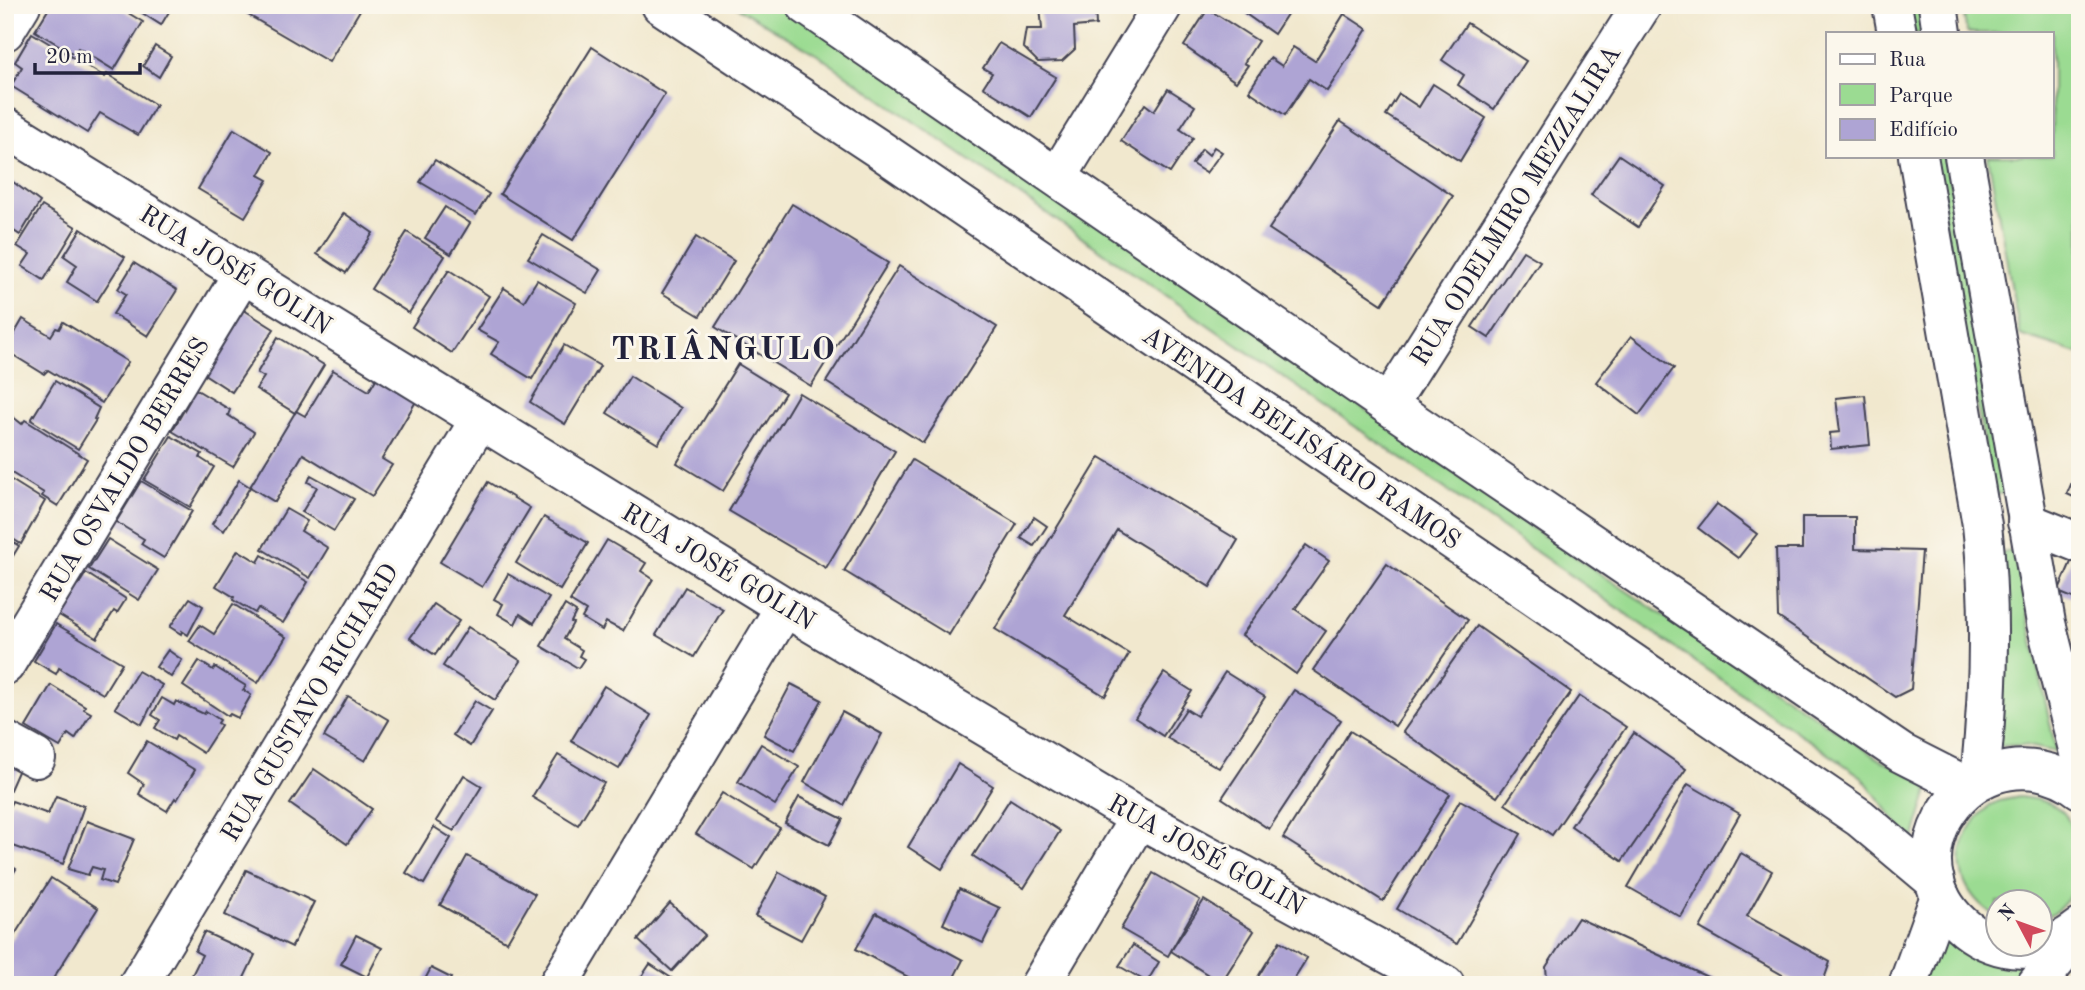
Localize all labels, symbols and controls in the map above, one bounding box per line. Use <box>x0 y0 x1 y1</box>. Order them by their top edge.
scale bar <box>35 32 140 76</box>
legend <box>1826 32 2054 158</box>
street label: RUA ODELMIRO MEZZALIRA <box>1407 41 1626 371</box>
text: 20 m <box>46 47 93 68</box>
text: Rua <box>1889 50 1926 71</box>
text: Parque <box>1889 86 1953 107</box>
text: Edifício <box>1889 120 1958 141</box>
street label: RUA JOSÉ GOLIN <box>134 198 338 340</box>
street label: AVENIDA BELISÁRIO RAMOS <box>1137 319 1467 555</box>
district label: TRIÂNGULO <box>611 328 837 367</box>
street label: RUA OSVALDO BERRES <box>36 333 215 607</box>
street label: RUA JOSÉ GOLIN <box>617 496 821 636</box>
street label: RUA GUSTAVO RICHARD <box>217 560 404 847</box>
street label: RUA JOSÉ GOLIN <box>1103 787 1311 921</box>
north arrow <box>1983 888 2054 958</box>
text: N <box>1996 901 2020 925</box>

